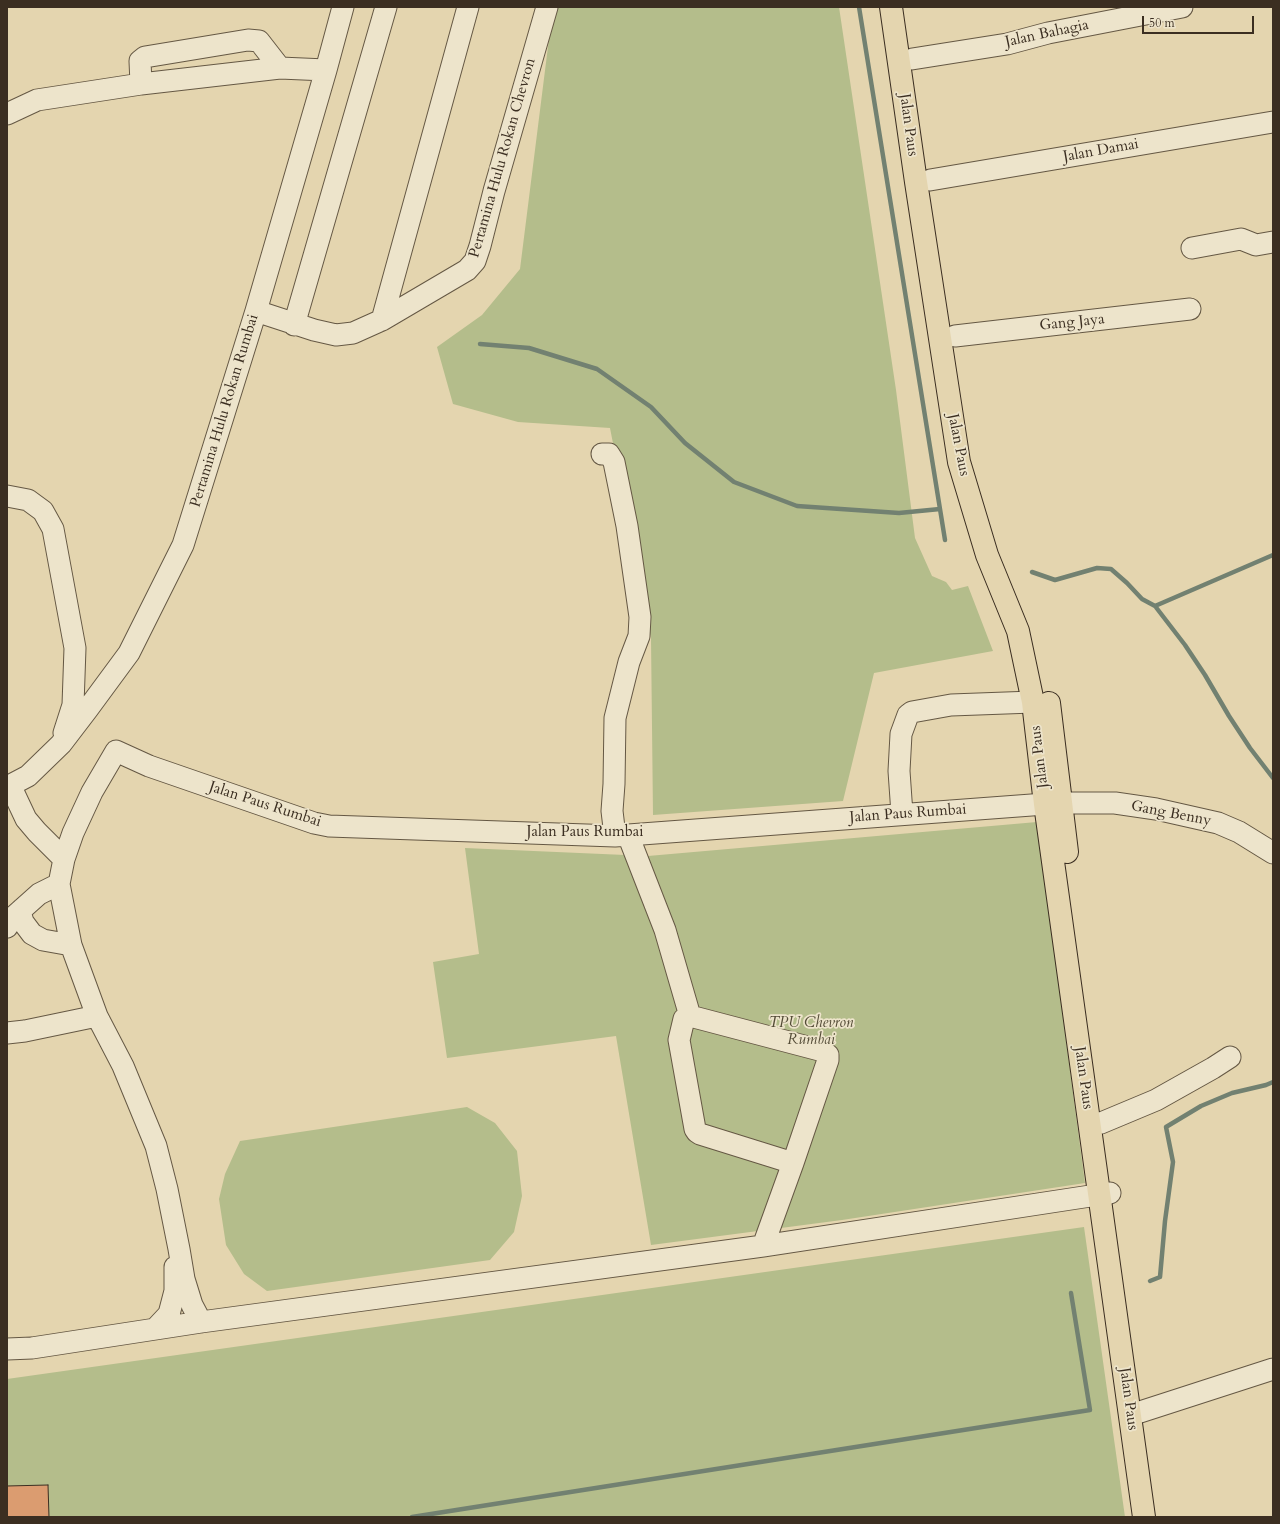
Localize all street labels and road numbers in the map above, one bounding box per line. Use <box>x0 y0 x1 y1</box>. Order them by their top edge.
street label: Jalan Bahagia <box>1004 16 1090 52</box>
street label: Pertamina Hulu Rokan Chevron <box>466 56 540 260</box>
street label: Jalan Paus <box>895 93 921 157</box>
street label: Jalan Damai <box>1062 135 1140 167</box>
street label: Gang Jaya <box>1039 311 1105 335</box>
street label: Pertamina Hulu Rokan Rumbai <box>187 312 263 510</box>
street label: Jalan Paus <box>943 412 973 478</box>
street label: Jalan Paus <box>1027 725 1053 789</box>
street label: Jalan Paus Rumbai <box>207 778 323 832</box>
street label: Gang Benny <box>1129 797 1213 831</box>
street label: Jalan Paus Rumbai <box>849 801 967 827</box>
street label: Jalan Paus Rumbai <box>526 824 644 842</box>
street label: Jalan Paus <box>1070 1046 1096 1110</box>
street label: Jalan Paus <box>1115 1367 1141 1431</box>

